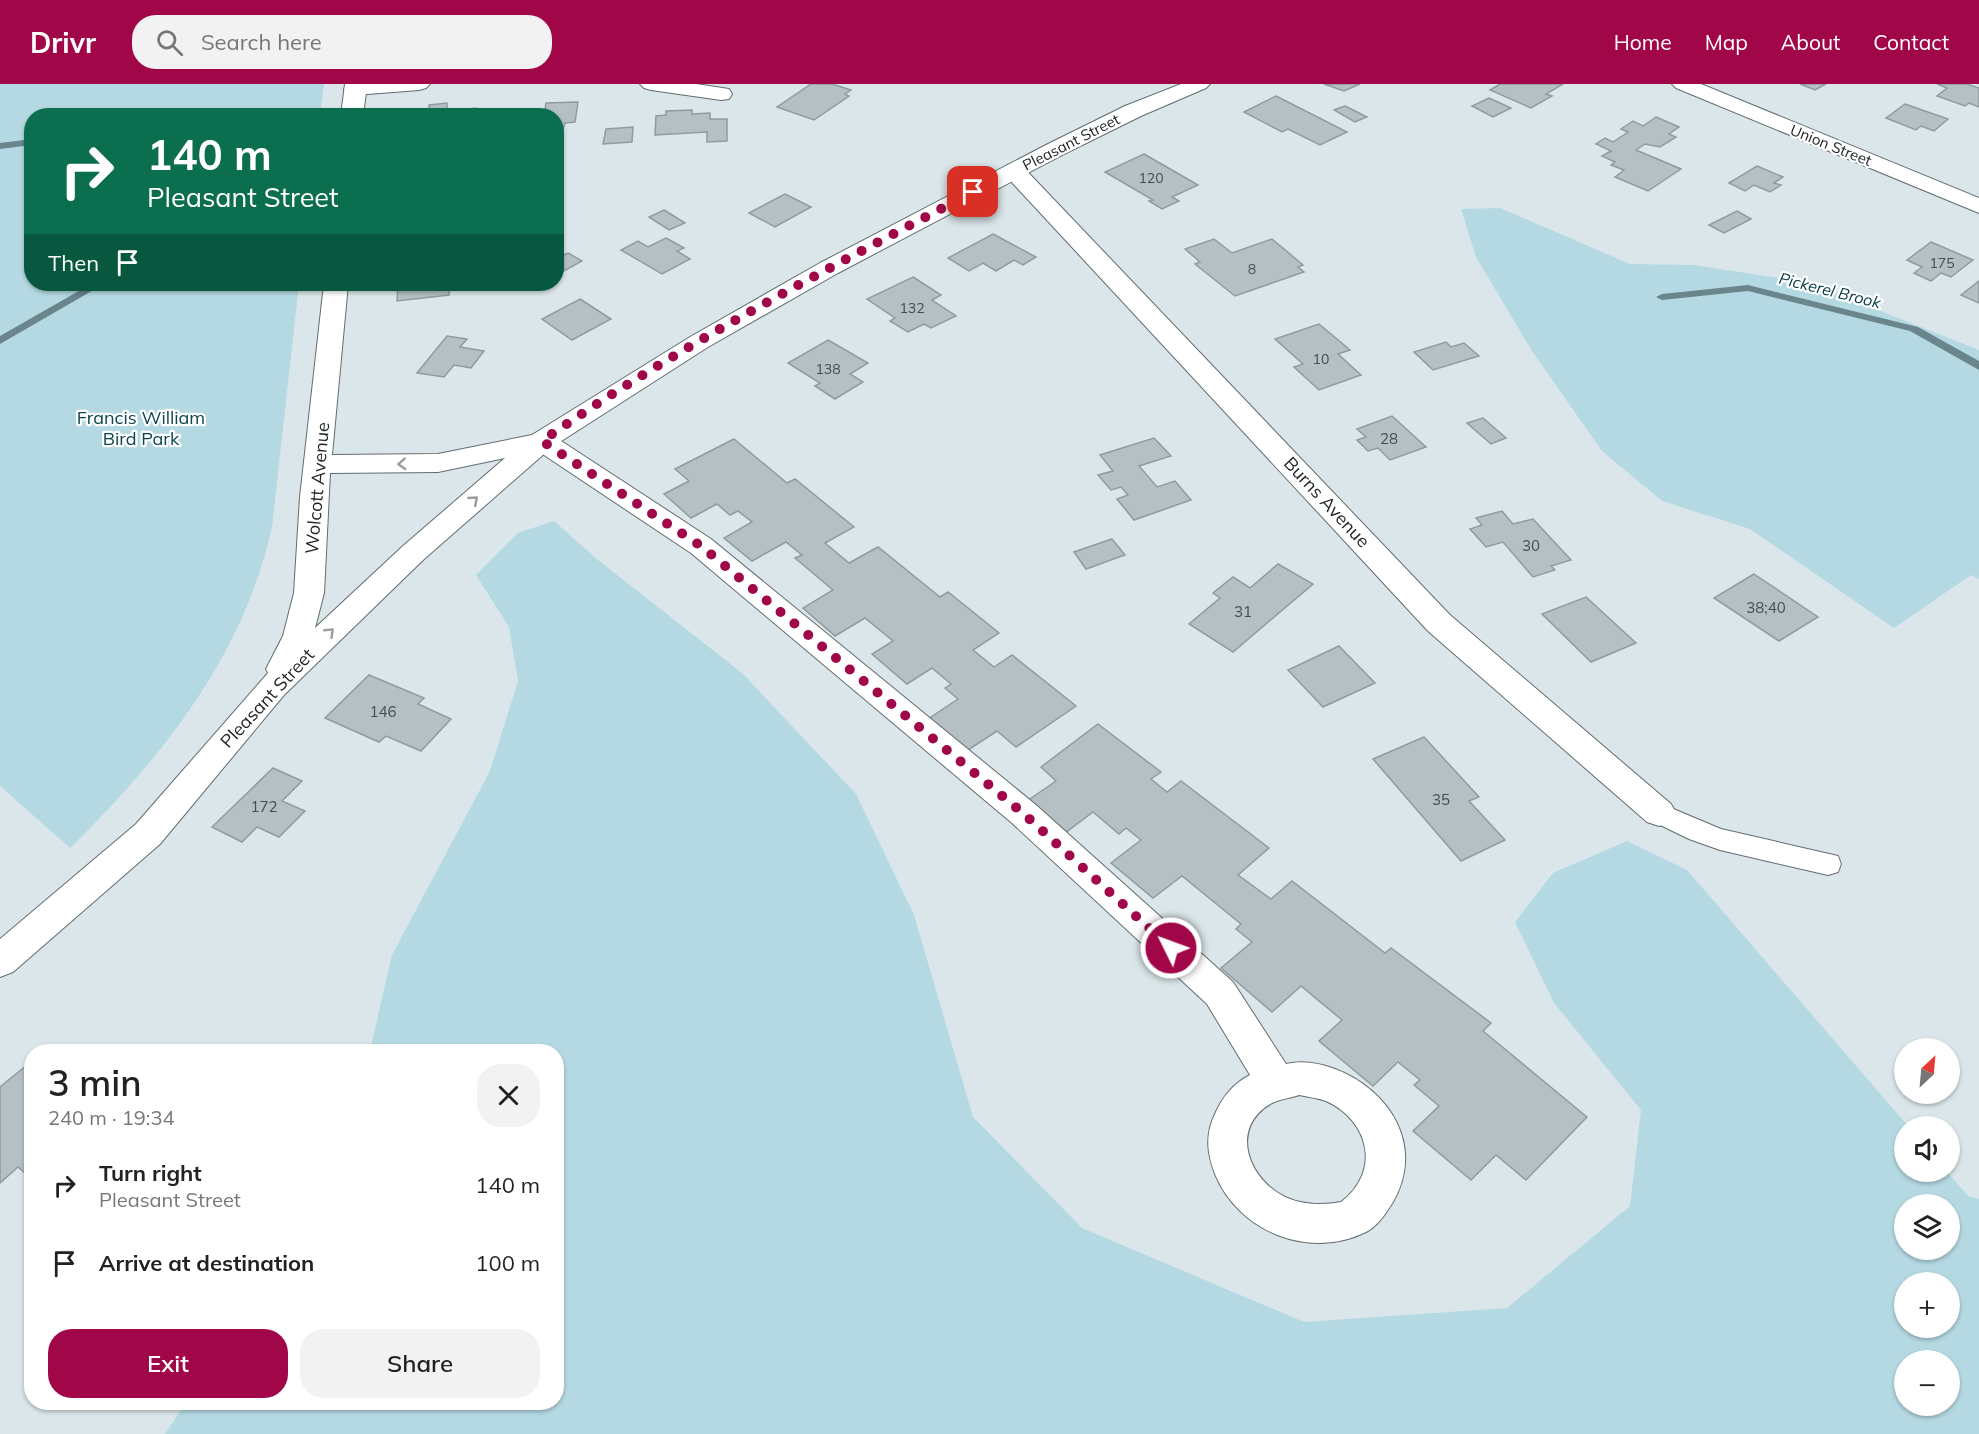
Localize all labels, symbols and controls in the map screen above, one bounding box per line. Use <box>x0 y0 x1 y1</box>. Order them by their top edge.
search box <box>132 15 552 69</box>
text: Drivr <box>30 25 96 60</box>
icon: search <box>153 26 186 59</box>
text: Search here <box>201 28 322 56</box>
text: Home <box>1614 29 1672 55</box>
text: Map <box>1705 29 1748 55</box>
text: About <box>1781 29 1840 55</box>
text: Contact <box>1873 29 1949 55</box>
street label: Pleasant Street <box>1019 109 1123 175</box>
street label: Union Street <box>1788 120 1874 170</box>
text: 140 m <box>147 128 272 181</box>
icon: right <box>48 132 126 210</box>
pin <box>947 166 998 217</box>
house number: 120 <box>1138 169 1164 187</box>
icon: arrive <box>956 175 989 208</box>
text: Pleasant Street <box>147 180 338 214</box>
icon: arrive <box>111 246 144 279</box>
text: Then <box>48 249 99 277</box>
house number: 175 <box>1929 254 1955 272</box>
house number: 8 <box>1248 260 1256 278</box>
water label: Pickerel Brook <box>1777 268 1884 313</box>
house number: 132 <box>899 299 925 317</box>
house number: 10 <box>1313 350 1329 368</box>
house number: 138 <box>815 360 841 378</box>
park label: Francis William Bird Park <box>77 406 205 450</box>
street label: Wolcott Avenue <box>300 421 334 555</box>
house number: 28 <box>1380 429 1398 448</box>
street label: Burns Avenue <box>1279 452 1375 552</box>
one-way arrow <box>397 458 406 471</box>
one-way arrow <box>467 496 478 507</box>
house number: 30 <box>1522 536 1540 555</box>
house number: 38;40 <box>1746 598 1786 617</box>
house number: 31 <box>1234 602 1252 621</box>
one-way arrow <box>323 628 334 639</box>
street label: Pleasant Street <box>215 643 319 753</box>
house number: 146 <box>369 702 397 721</box>
house number: 35 <box>1432 790 1450 809</box>
house number: 172 <box>250 797 278 816</box>
position arrow <box>1139 916 1203 980</box>
north arrow <box>1894 1038 1960 1104</box>
map controls <box>1894 1038 1960 1416</box>
text: 3 min <box>48 1060 142 1105</box>
button: close <box>477 1064 540 1127</box>
text: 240 m · 19:34 <box>48 1105 174 1130</box>
button: sound <box>1894 1116 1960 1182</box>
text: Turn right <box>99 1159 202 1187</box>
icon: right <box>48 1169 81 1202</box>
text: 140 m <box>475 1171 540 1199</box>
text: Pleasant Street <box>99 1187 241 1212</box>
button: layers <box>1894 1194 1960 1260</box>
icon: arrive <box>48 1247 81 1280</box>
text: Arrive at destination <box>99 1249 314 1277</box>
text: 100 m <box>475 1249 540 1277</box>
button: + <box>1894 1272 1960 1338</box>
button: Exit <box>48 1329 288 1398</box>
button: Share <box>300 1329 540 1398</box>
button: − <box>1894 1350 1960 1416</box>

